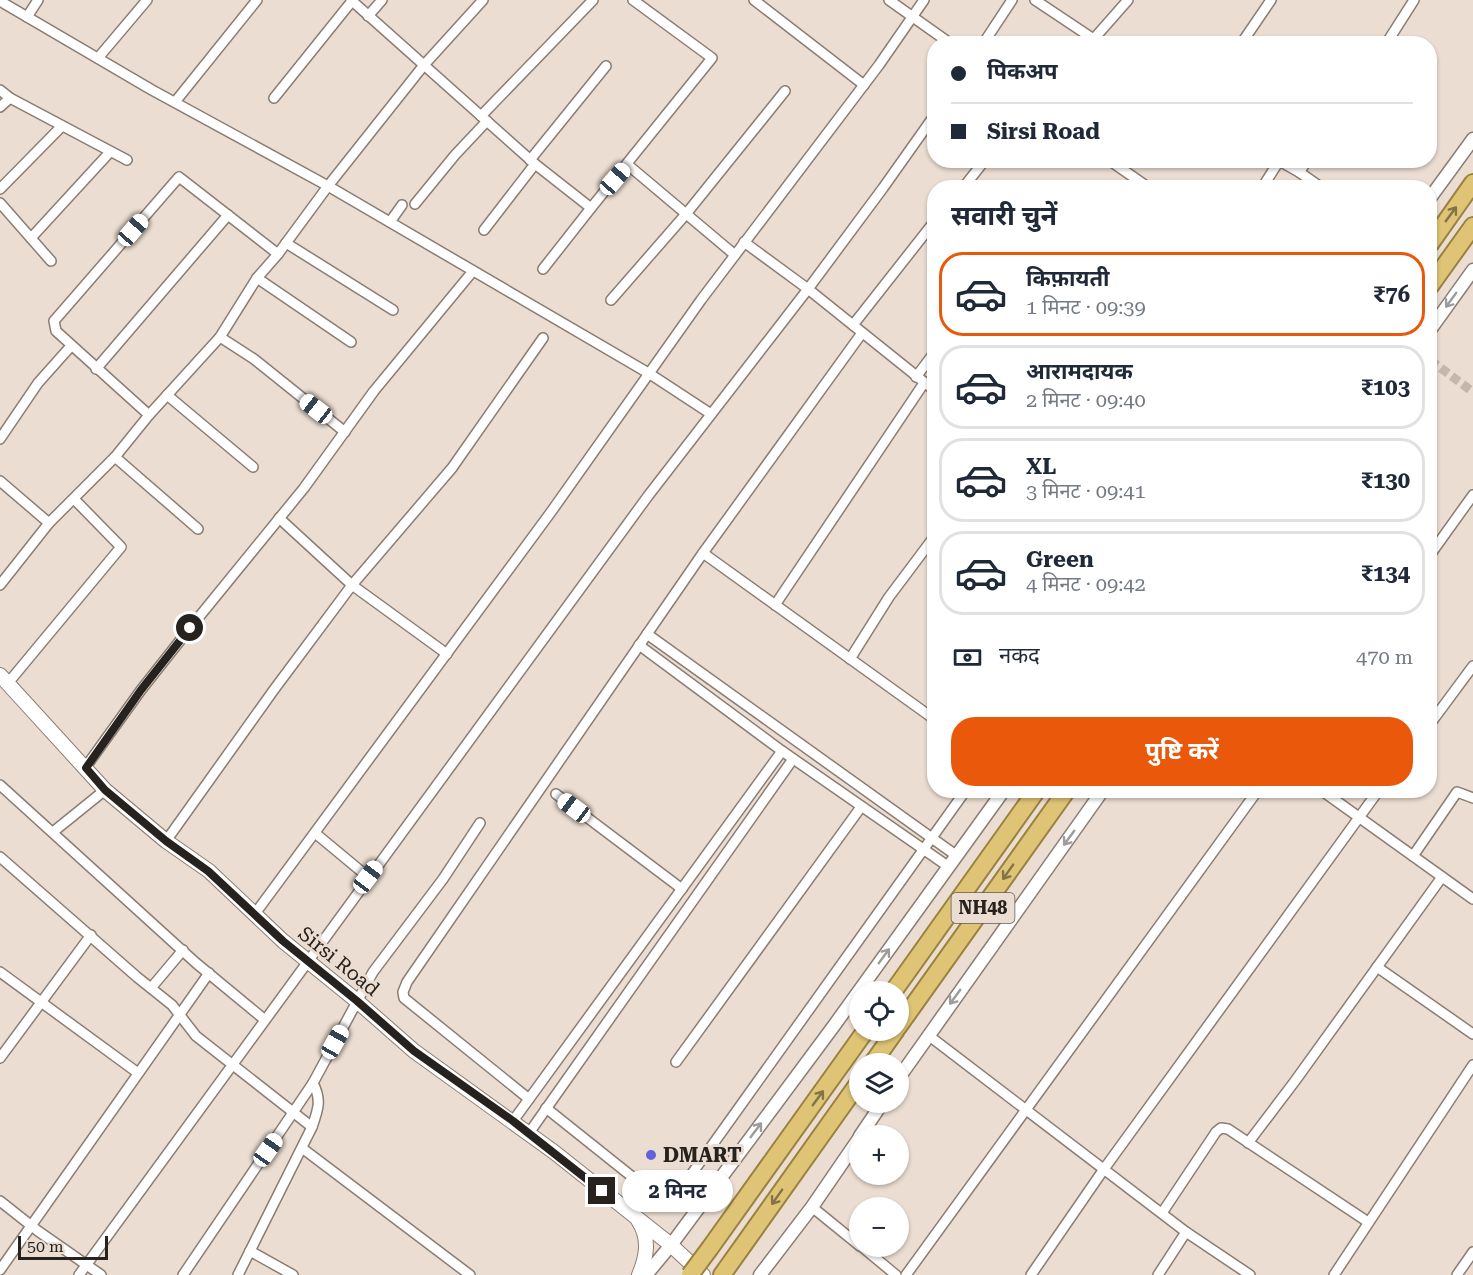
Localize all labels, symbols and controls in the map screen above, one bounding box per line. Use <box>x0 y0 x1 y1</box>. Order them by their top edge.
text: पिकअप <box>987 59 1058 84</box>
text: Sirsi Road <box>987 119 1100 144</box>
car <box>596 160 634 198</box>
text: सवारी चुनें <box>951 200 1057 232</box>
one-way arrow <box>1445 206 1457 222</box>
car <box>114 211 152 249</box>
text: किफ़ायती <box>1026 266 1110 291</box>
icon: car <box>954 267 1008 321</box>
text: ₹76 <box>1373 282 1410 307</box>
one-way arrow <box>1445 291 1457 307</box>
text: 1 मिनट · 09:39 <box>1026 295 1146 319</box>
text: आरामदायक <box>1026 359 1133 384</box>
icon: car <box>954 360 1008 414</box>
text: ₹103 <box>1361 375 1410 400</box>
text: 2 मिनट · 09:40 <box>1026 388 1146 412</box>
car <box>296 391 336 427</box>
icon: car <box>954 453 1008 507</box>
text: XL <box>1026 454 1056 479</box>
text: ₹130 <box>1361 468 1410 493</box>
text: 3 मिनट · 09:41 <box>1026 479 1146 503</box>
icon: car <box>954 546 1008 600</box>
text: Green <box>1026 547 1094 572</box>
text: ₹134 <box>1361 561 1410 586</box>
text: 4 मिनट · 09:42 <box>1026 572 1146 596</box>
route start <box>176 614 203 641</box>
icon: cash <box>951 641 984 674</box>
text: नकद <box>999 643 1040 668</box>
text: 470 m <box>1356 645 1413 669</box>
button: पुष्टि करें <box>951 717 1413 786</box>
car <box>554 790 594 826</box>
one-way arrow <box>1063 830 1075 846</box>
car <box>350 857 386 897</box>
one-way arrow <box>1002 864 1015 880</box>
road number: NH48 <box>952 893 1014 923</box>
street label: Sirsi Road <box>294 921 384 1001</box>
one-way arrow <box>878 949 890 965</box>
map controls <box>849 981 909 1257</box>
button: locate <box>849 981 909 1041</box>
one-way arrow <box>949 988 962 1004</box>
car <box>318 1022 352 1062</box>
button: layers <box>849 1053 909 1113</box>
one-way arrow <box>811 1090 824 1106</box>
one-way arrow <box>750 1123 762 1139</box>
button: + <box>849 1125 909 1185</box>
car <box>250 1130 286 1170</box>
place label: DMART <box>663 1143 742 1167</box>
marker: DMART <box>644 1148 658 1162</box>
callout: 2 मिनट <box>623 1170 734 1212</box>
route end <box>588 1177 615 1204</box>
text: 2 मिनट <box>648 1179 707 1203</box>
one-way arrow <box>771 1189 783 1205</box>
button: − <box>849 1197 909 1257</box>
scale bar <box>18 1233 108 1260</box>
text: 50 m <box>27 1237 64 1256</box>

